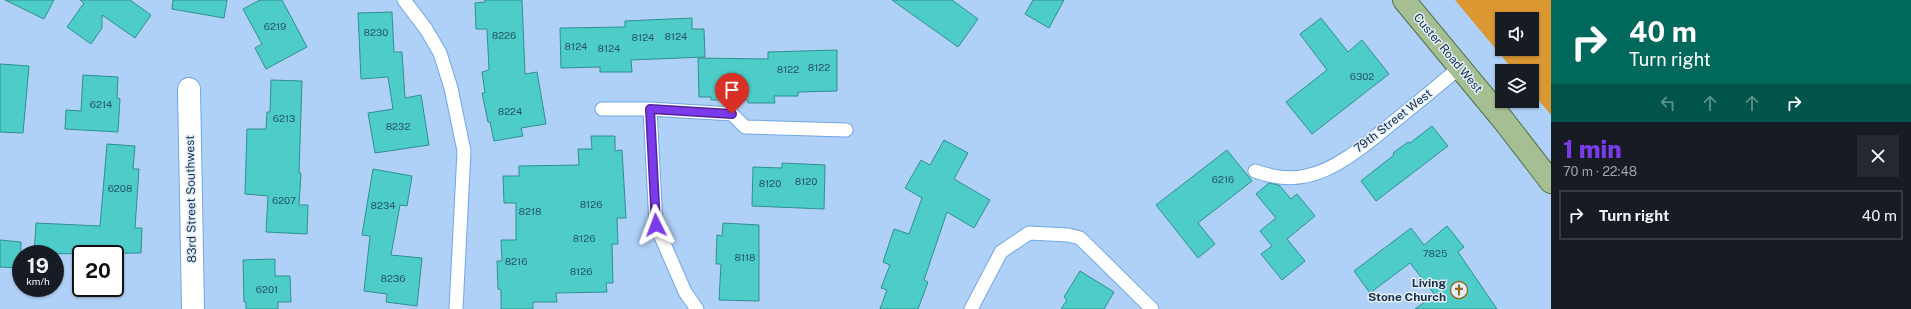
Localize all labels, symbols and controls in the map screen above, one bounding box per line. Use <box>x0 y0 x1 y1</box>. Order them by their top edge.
street label: Custer Road West <box>1411 10 1486 96</box>
map controls <box>1495 12 1539 108</box>
button: sound <box>1495 12 1539 56</box>
text: 40 m <box>1629 15 1697 48</box>
icon: right <box>1563 16 1615 68</box>
house number: 6219 <box>264 20 286 32</box>
house number: 8230 <box>364 26 388 38</box>
house number: 8226 <box>492 29 516 41</box>
house number: 8124 <box>665 30 687 42</box>
house number: 8124 <box>632 31 654 43</box>
house number: 8124 <box>565 40 587 52</box>
house number: 8124 <box>598 42 620 54</box>
text: Turn right <box>1629 49 1711 70</box>
house number: 8122 <box>808 61 830 73</box>
house number: 8122 <box>777 63 799 75</box>
button: layers <box>1495 64 1539 108</box>
house number: 6302 <box>1350 70 1374 82</box>
pin <box>715 73 749 114</box>
icon: arrive <box>721 79 743 101</box>
street label: 79th Street West <box>1351 86 1435 156</box>
icon: left <box>1657 92 1679 114</box>
icon: ahead <box>1699 92 1721 114</box>
icon: ahead <box>1741 92 1763 114</box>
icon: right <box>1783 92 1805 114</box>
house number: 6214 <box>90 98 112 110</box>
house number: 8224 <box>498 105 522 117</box>
house number: 6213 <box>273 112 295 124</box>
house number: 8232 <box>386 120 410 132</box>
street label: 83rd Street Southwest <box>183 135 199 263</box>
text: 1 min <box>1563 135 1622 163</box>
button: close <box>1857 135 1899 177</box>
text: 70 m · 22:48 <box>1563 164 1637 179</box>
house number: 6216 <box>1212 173 1234 185</box>
house number: 8120 <box>795 175 817 187</box>
house number: 8120 <box>759 177 781 189</box>
house number: 6208 <box>108 182 132 194</box>
house number: 6207 <box>272 194 296 206</box>
house number: 8126 <box>580 198 602 210</box>
house number: 8234 <box>370 199 396 211</box>
position arrow <box>635 204 677 246</box>
icon: right <box>1565 204 1587 226</box>
house number: 8218 <box>519 205 541 217</box>
text: Turn right <box>1599 207 1669 224</box>
text: 40 m <box>1862 207 1897 224</box>
house number: 8126 <box>573 232 595 244</box>
speed limit sign: 20 <box>72 245 124 297</box>
house number: 7825 <box>1423 247 1447 259</box>
house number: 8118 <box>734 251 756 263</box>
text: 19 <box>27 254 49 278</box>
house number: 8216 <box>505 255 527 267</box>
house number: 8126 <box>570 265 592 277</box>
house number: 8236 <box>381 272 405 284</box>
text: km/h <box>26 275 50 287</box>
place label: Living Stone Church <box>1368 276 1446 304</box>
church icon: Living Stone Church <box>1449 280 1469 300</box>
house number: 6201 <box>256 283 278 295</box>

